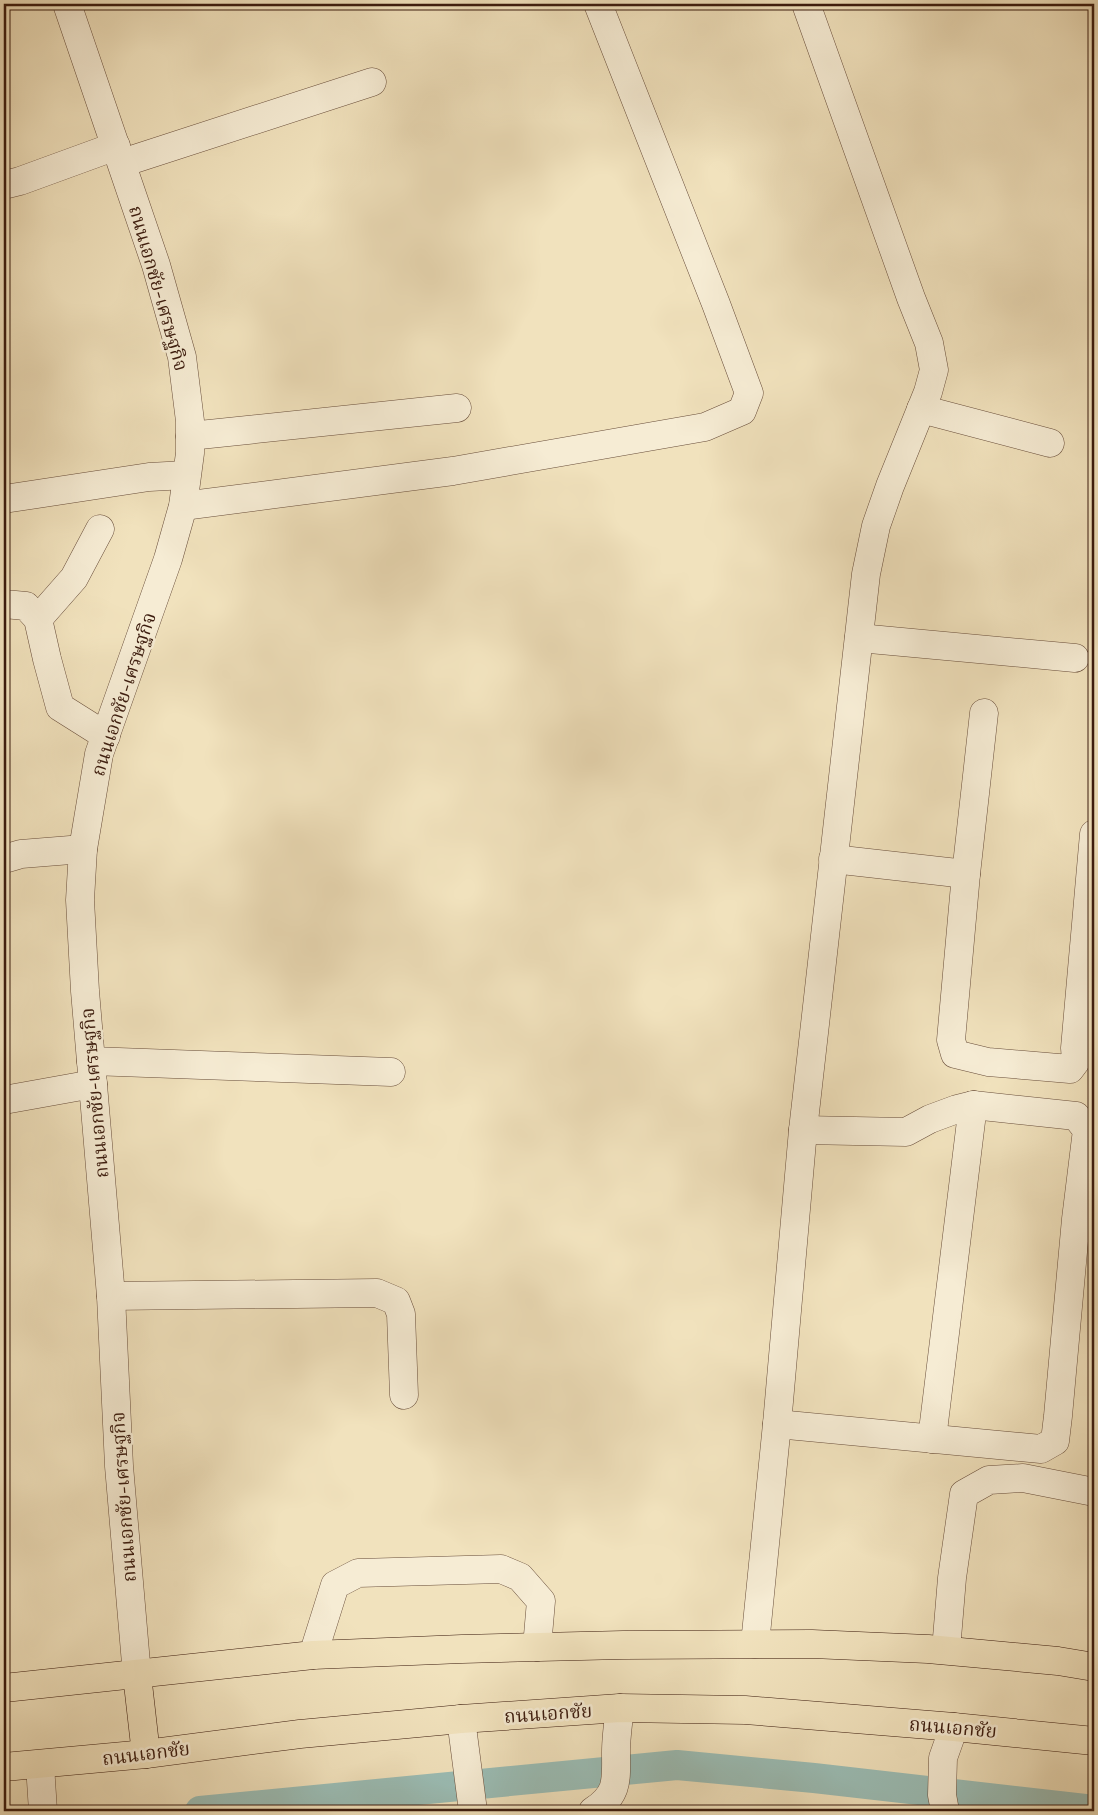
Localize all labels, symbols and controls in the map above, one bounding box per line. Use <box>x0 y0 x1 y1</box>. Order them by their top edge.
street label: ถนนเอกชัย-เศรษฐกิจ <box>121 203 193 374</box>
street label: ถนนเอกชัย-เศรษฐกิจ <box>86 609 164 780</box>
street label: ถนนเอกชัย-เศรษฐกิจ <box>76 1007 116 1179</box>
street label: ถนนเอกชัย-เศรษฐกิจ <box>106 1411 144 1583</box>
street label: ถนนเอกชัย <box>503 1699 593 1731</box>
street label: ถนนเอกชัย <box>908 1712 998 1746</box>
street label: ถนนเอกชัย <box>101 1737 192 1773</box>

